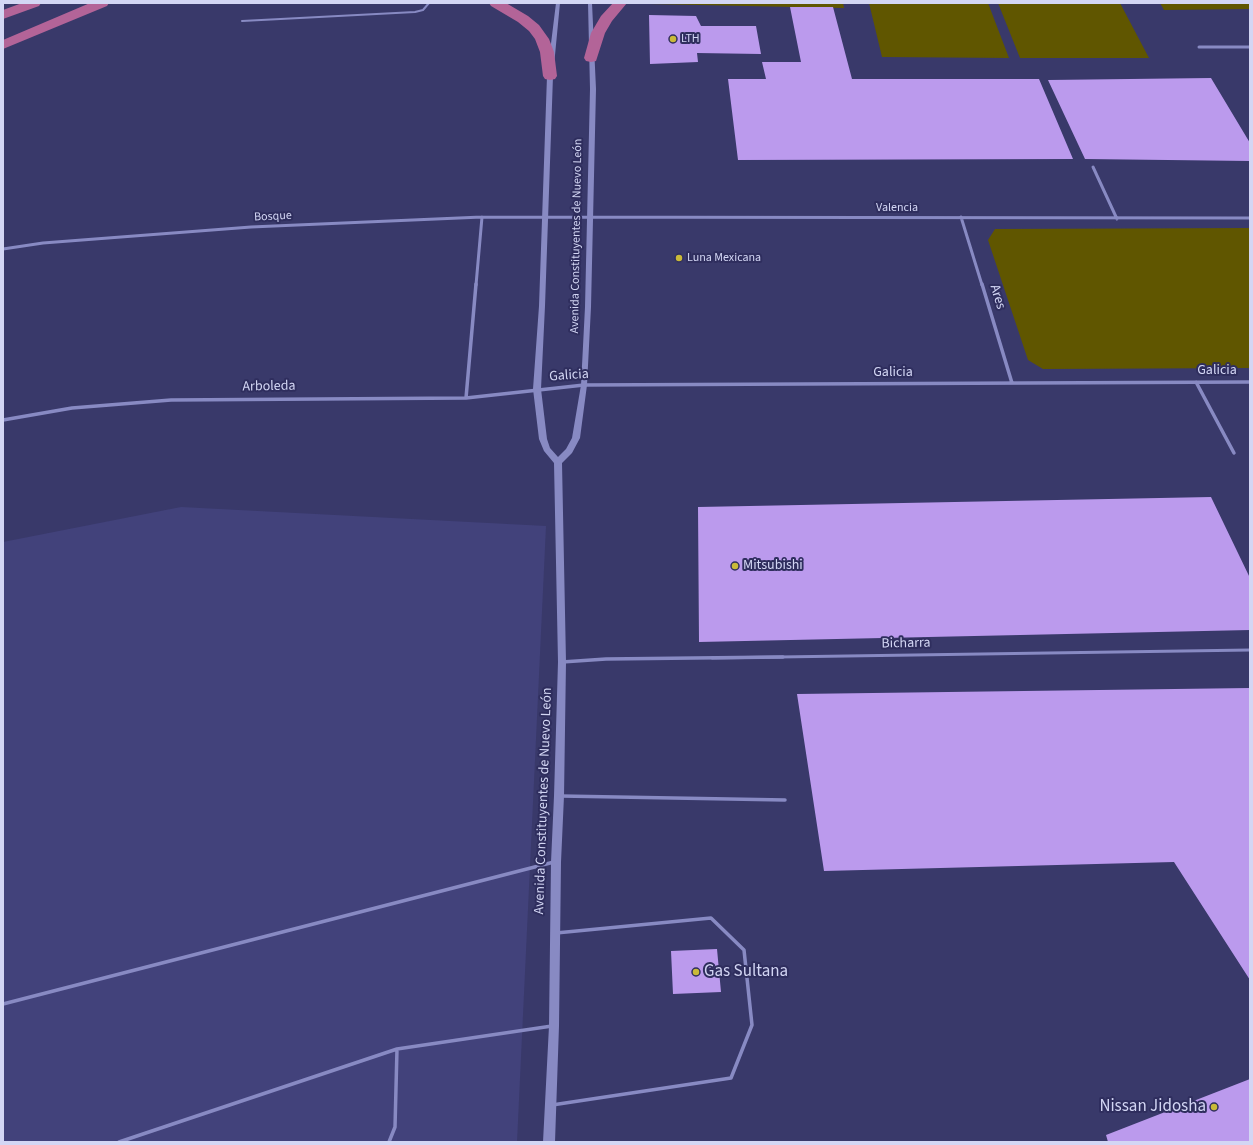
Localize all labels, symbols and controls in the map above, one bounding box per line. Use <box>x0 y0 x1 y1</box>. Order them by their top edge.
place label: LTH <box>681 32 700 46</box>
marker: LTH <box>668 34 678 44</box>
street label: Avenida Constituyentes de Nuevo León <box>568 139 586 333</box>
street label: Valencia <box>876 201 918 215</box>
street label: Bosque <box>254 209 292 225</box>
place label: Luna Mexicana <box>687 251 761 265</box>
marker: Luna Mexicana <box>674 253 684 263</box>
street label: Ares <box>985 283 1009 311</box>
street label: Galicia <box>1197 363 1237 379</box>
street label: Galicia <box>873 365 913 381</box>
street label: Galicia <box>549 366 589 386</box>
street label: Arboleda <box>242 378 296 396</box>
place label: Mitsubishi <box>743 558 803 574</box>
marker: Mitsubishi <box>730 561 740 571</box>
street label: Bicharra <box>881 635 931 653</box>
street label: Avenida Constituyentes de Nuevo León <box>532 687 556 915</box>
place label: Gas Sultana <box>704 962 788 982</box>
marker: Gas Sultana <box>691 967 701 977</box>
place label: Nissan Jidosha <box>1099 1097 1206 1117</box>
marker: Nissan Jidosha <box>1209 1102 1219 1112</box>

